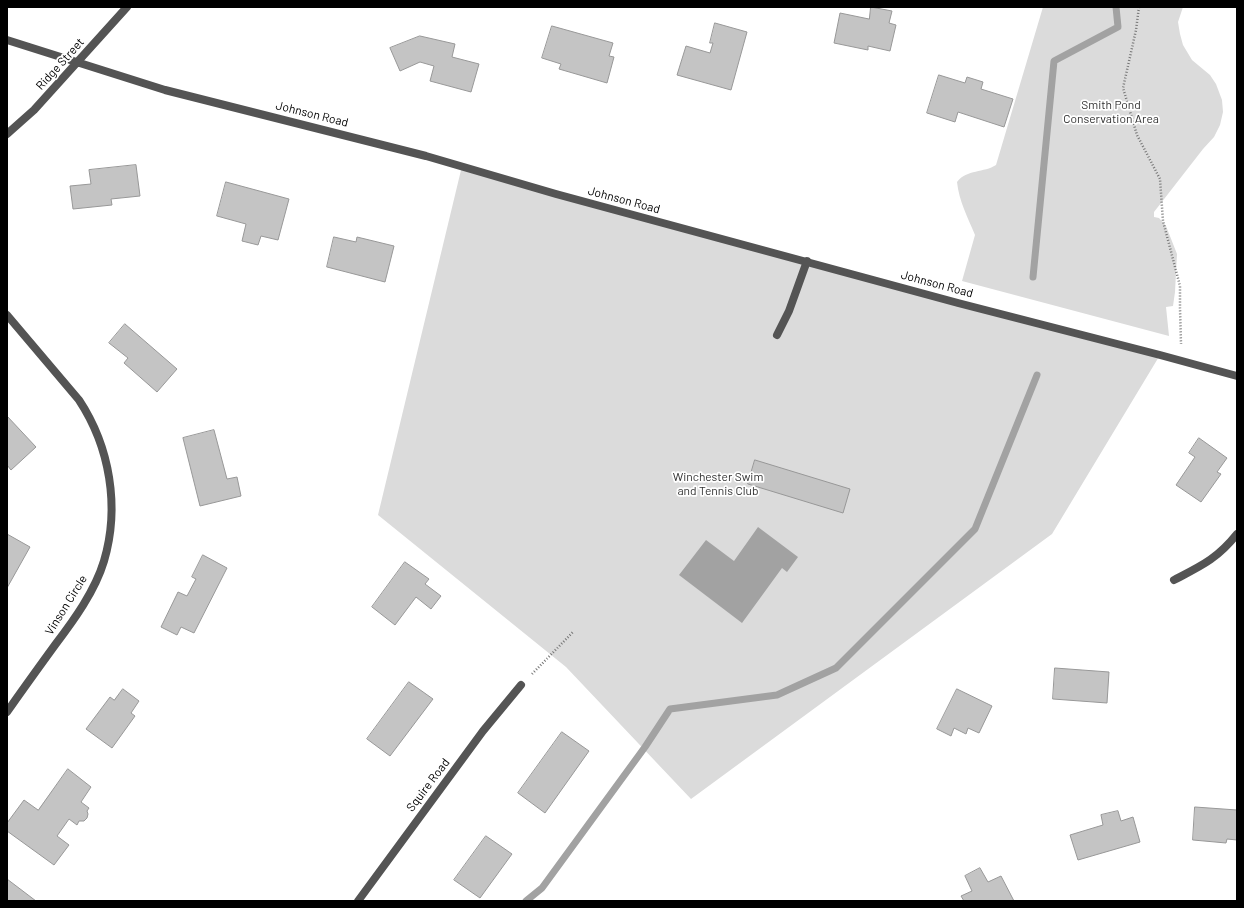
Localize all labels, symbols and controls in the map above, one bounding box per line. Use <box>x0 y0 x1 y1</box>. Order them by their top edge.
street label: Ridge Street <box>33 35 87 93</box>
street label: Johnson Road <box>274 98 350 130</box>
park label: Smith Pond Conservation Area <box>1063 98 1159 126</box>
street label: Johnson Road <box>586 183 662 217</box>
street label: Johnson Road <box>899 267 975 301</box>
park label: Winchester Swim and Tennis Club <box>673 470 763 498</box>
street label: Vinson Circle <box>42 572 90 638</box>
street label: Squire Road <box>403 756 453 814</box>

